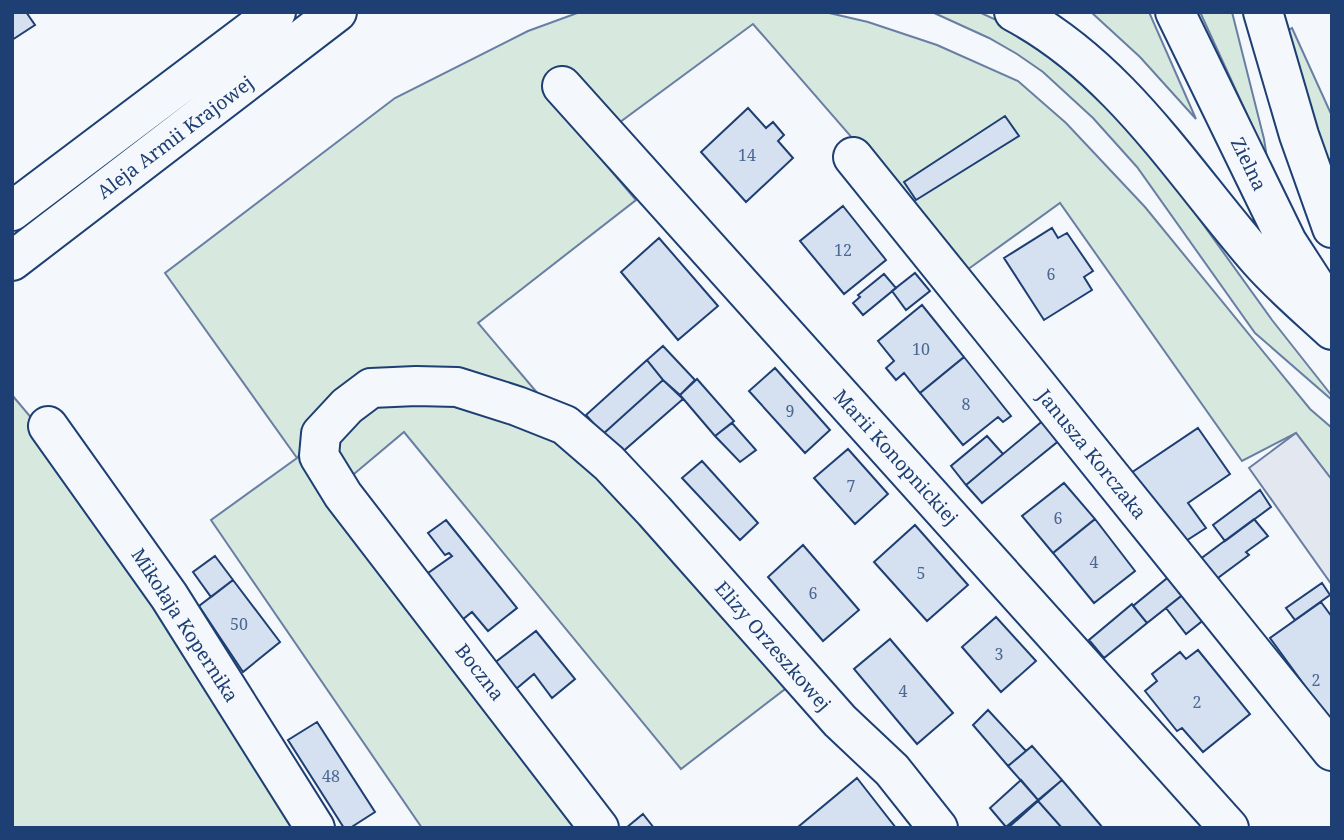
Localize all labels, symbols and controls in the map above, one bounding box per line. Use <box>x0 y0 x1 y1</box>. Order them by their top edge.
street label: Aleja Armii Krajowej <box>91 70 259 204</box>
street label: Zielna <box>1225 133 1273 195</box>
house number: 14 <box>738 144 756 166</box>
house number: 12 <box>834 239 852 261</box>
house number: 6 <box>1047 263 1056 285</box>
house number: 10 <box>912 338 930 360</box>
street label: Janusza Korczaka <box>1031 383 1152 524</box>
street label: Marii Konopnickiej <box>828 384 964 530</box>
house number: 8 <box>962 393 971 415</box>
house number: 9 <box>786 400 794 422</box>
house number: 7 <box>847 475 856 497</box>
house number: 6 <box>1054 507 1063 529</box>
street label: Mikołaja Kopernika <box>125 543 245 707</box>
house number: 4 <box>1090 551 1099 573</box>
house number: 5 <box>917 562 925 584</box>
street label: Elizy Orzeszkowej <box>709 575 837 717</box>
house number: 6 <box>809 582 818 604</box>
house number: 50 <box>230 613 248 635</box>
street label: Boczna <box>450 638 510 706</box>
house number: 3 <box>995 643 1004 665</box>
house number: 2 <box>1312 669 1320 691</box>
house number: 4 <box>899 680 908 702</box>
house number: 2 <box>1193 691 1201 713</box>
house number: 48 <box>322 765 340 787</box>

